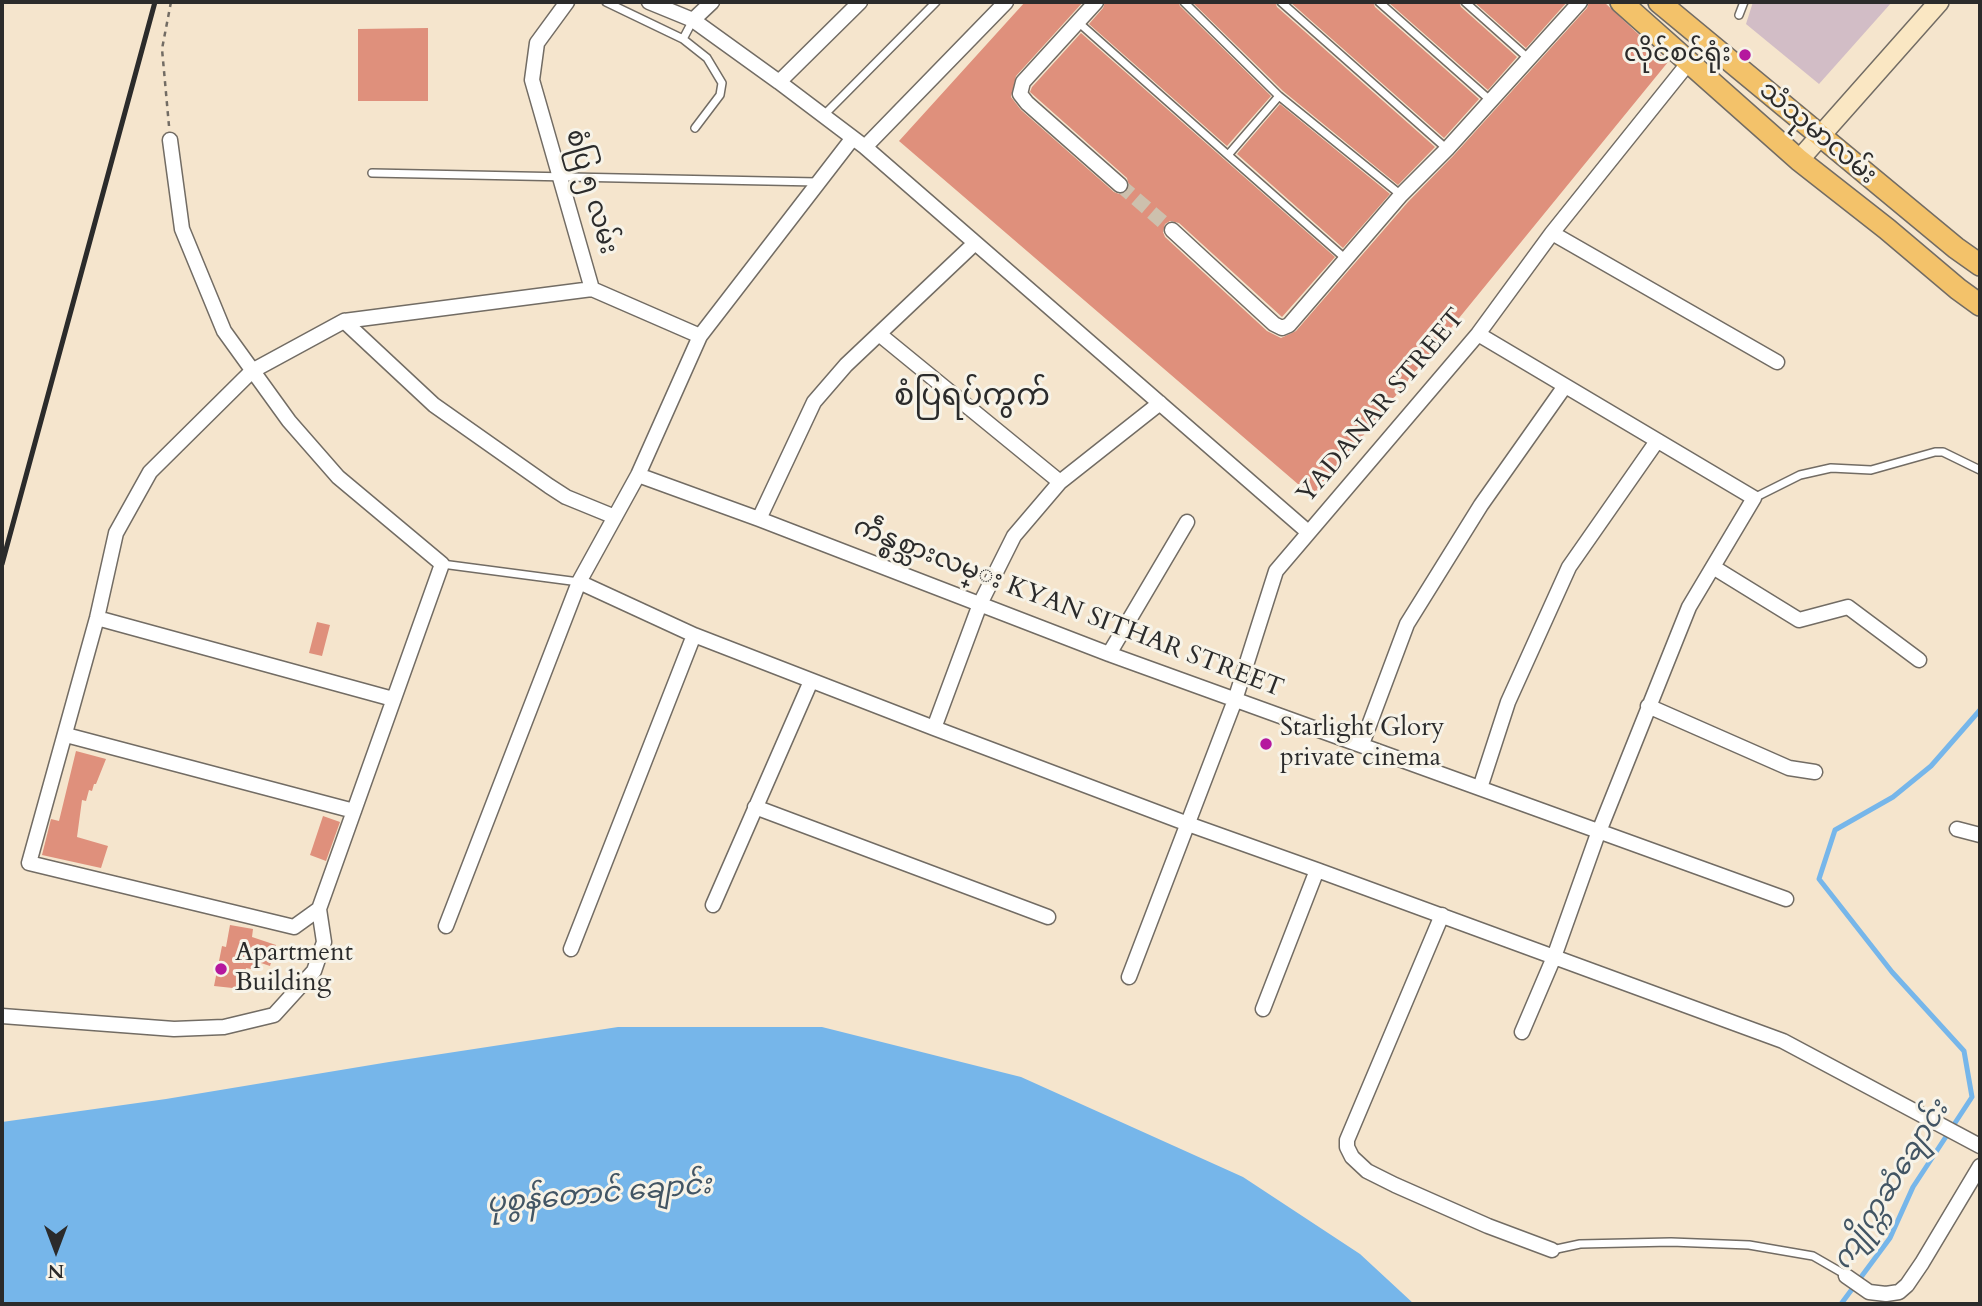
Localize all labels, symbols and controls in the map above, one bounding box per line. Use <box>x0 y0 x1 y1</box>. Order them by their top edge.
place label: လိုင်စင်ရုံး <box>1624 39 1731 71</box>
marker: လိုင်စင်ရုံး <box>1737 47 1753 63</box>
street label: သံသုမာလမ်း <box>1752 76 1882 192</box>
street label: စံပြ ၅ လမ်း <box>557 126 623 258</box>
street label: YADANAR STREET <box>1291 303 1473 511</box>
district label: စံပြရပ်ကွက် <box>894 380 1050 416</box>
street label: ကဵန္စစ္သားလမ္း KYAN SITHAR STREET <box>849 512 1287 706</box>
place label: Starlight Glory private cinema <box>1280 713 1444 774</box>
marker: Starlight Glory private cinema <box>1258 736 1274 752</box>
place label: Apartment Building <box>235 938 353 1000</box>
marker: Apartment Building <box>213 961 229 977</box>
water label: ကျိုက္ကဆံချောင်း <box>1827 1095 1957 1277</box>
water label: ပုစွန်တောင် ချောင်း <box>485 1169 713 1223</box>
north arrow <box>21 1215 91 1285</box>
text: N <box>48 1258 64 1284</box>

